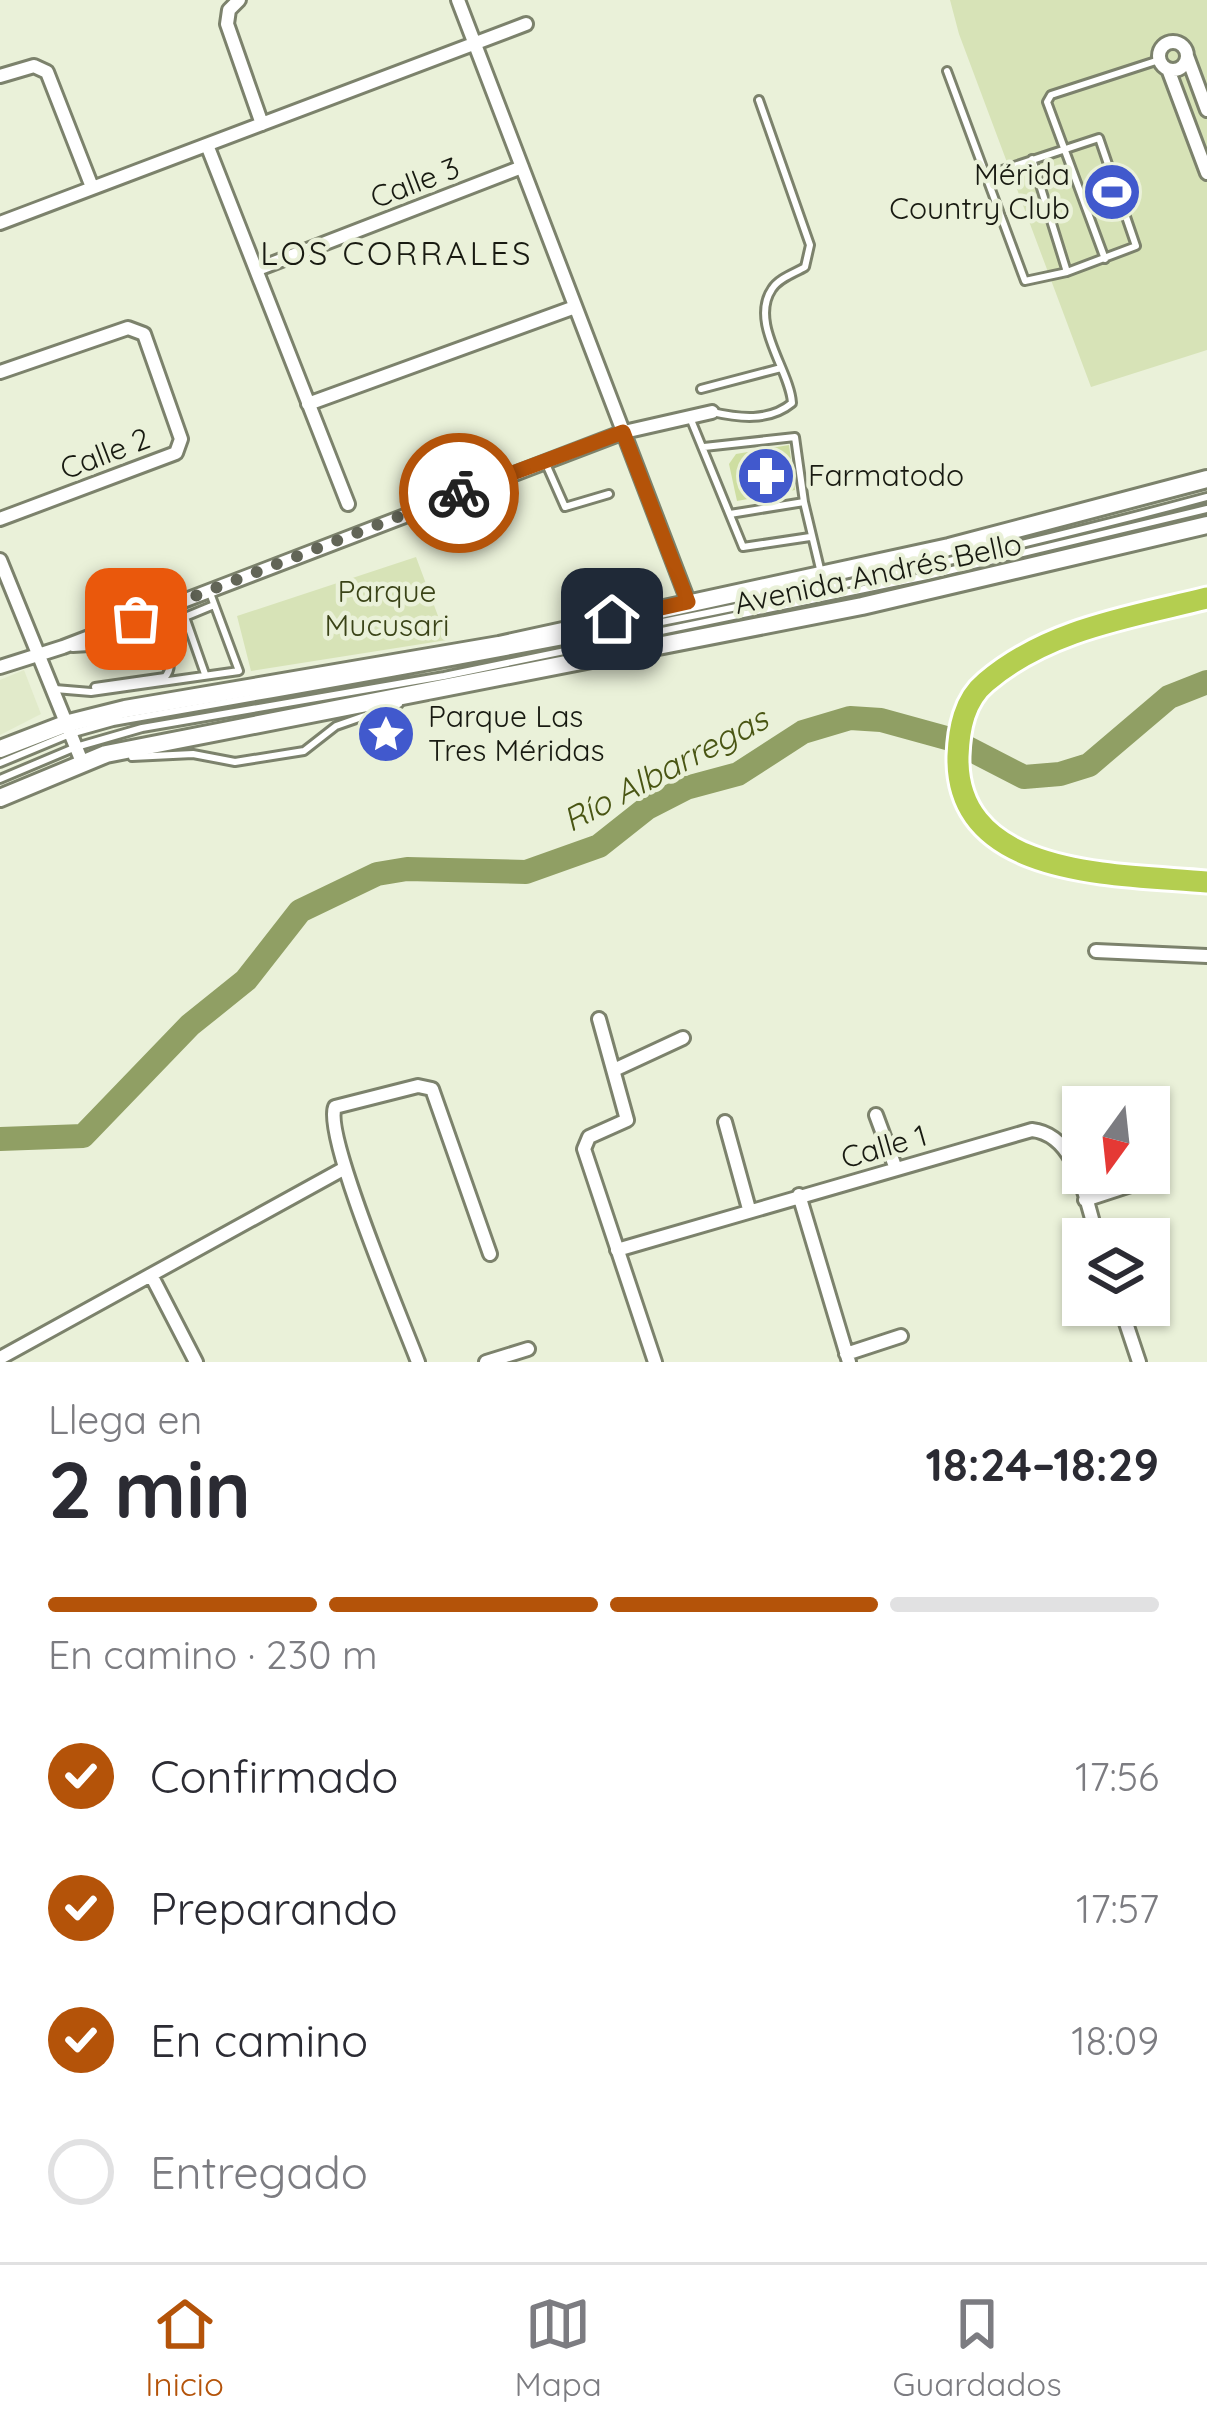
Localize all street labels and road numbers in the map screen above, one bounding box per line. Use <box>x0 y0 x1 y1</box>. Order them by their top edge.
street label: Calle 3 <box>365 148 464 216</box>
street label: Calle 2 <box>54 419 155 487</box>
street label: Avenida Andrés Bello <box>731 524 1025 622</box>
street label: Calle 1 <box>836 1116 931 1176</box>

